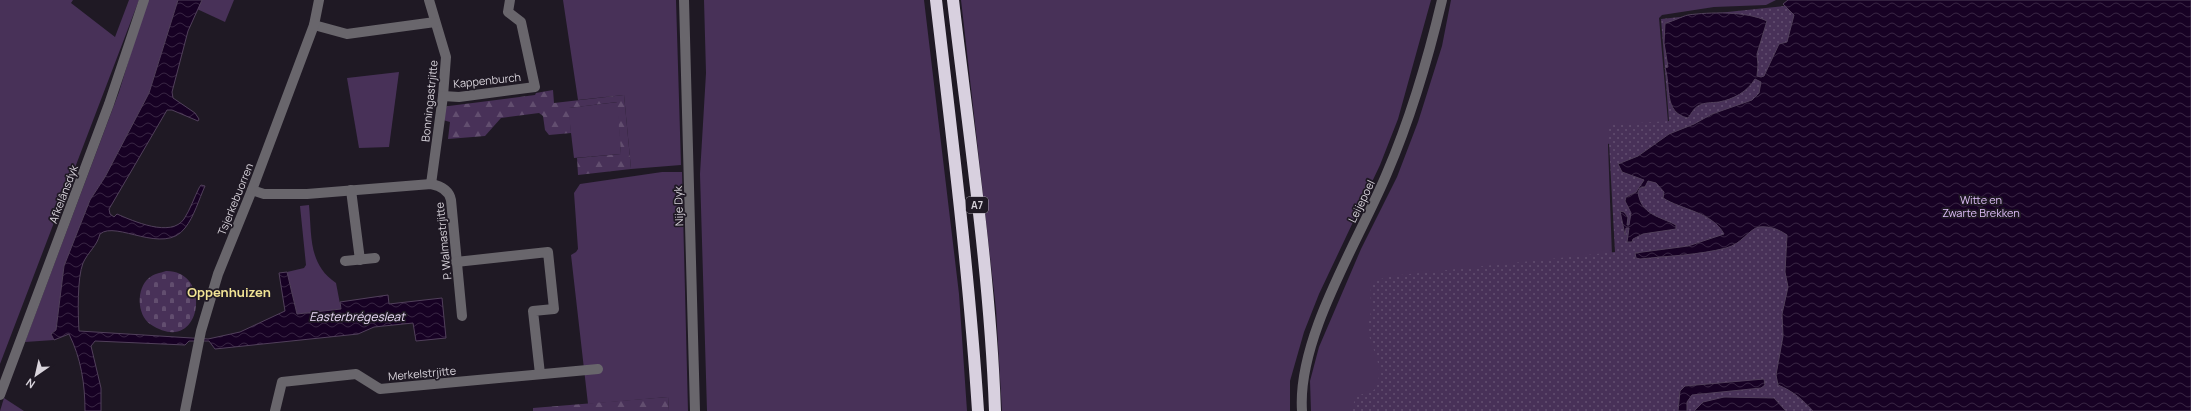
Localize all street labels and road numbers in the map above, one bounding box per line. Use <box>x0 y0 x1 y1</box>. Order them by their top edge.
street label: Bonningastrjitte <box>417 59 441 143</box>
street label: Kappenburch <box>452 69 522 91</box>
street label: Tsjerkebuorren <box>214 161 256 237</box>
street label: Afkelânsdyk <box>45 162 81 225</box>
street label: Leijepoel <box>1344 177 1378 225</box>
street label: Nije Dyk <box>670 185 686 226</box>
road number: A7 <box>966 197 988 213</box>
street label: P. Walmastrjitte <box>431 201 455 280</box>
street label: Merkelstrjitte <box>387 363 457 383</box>

